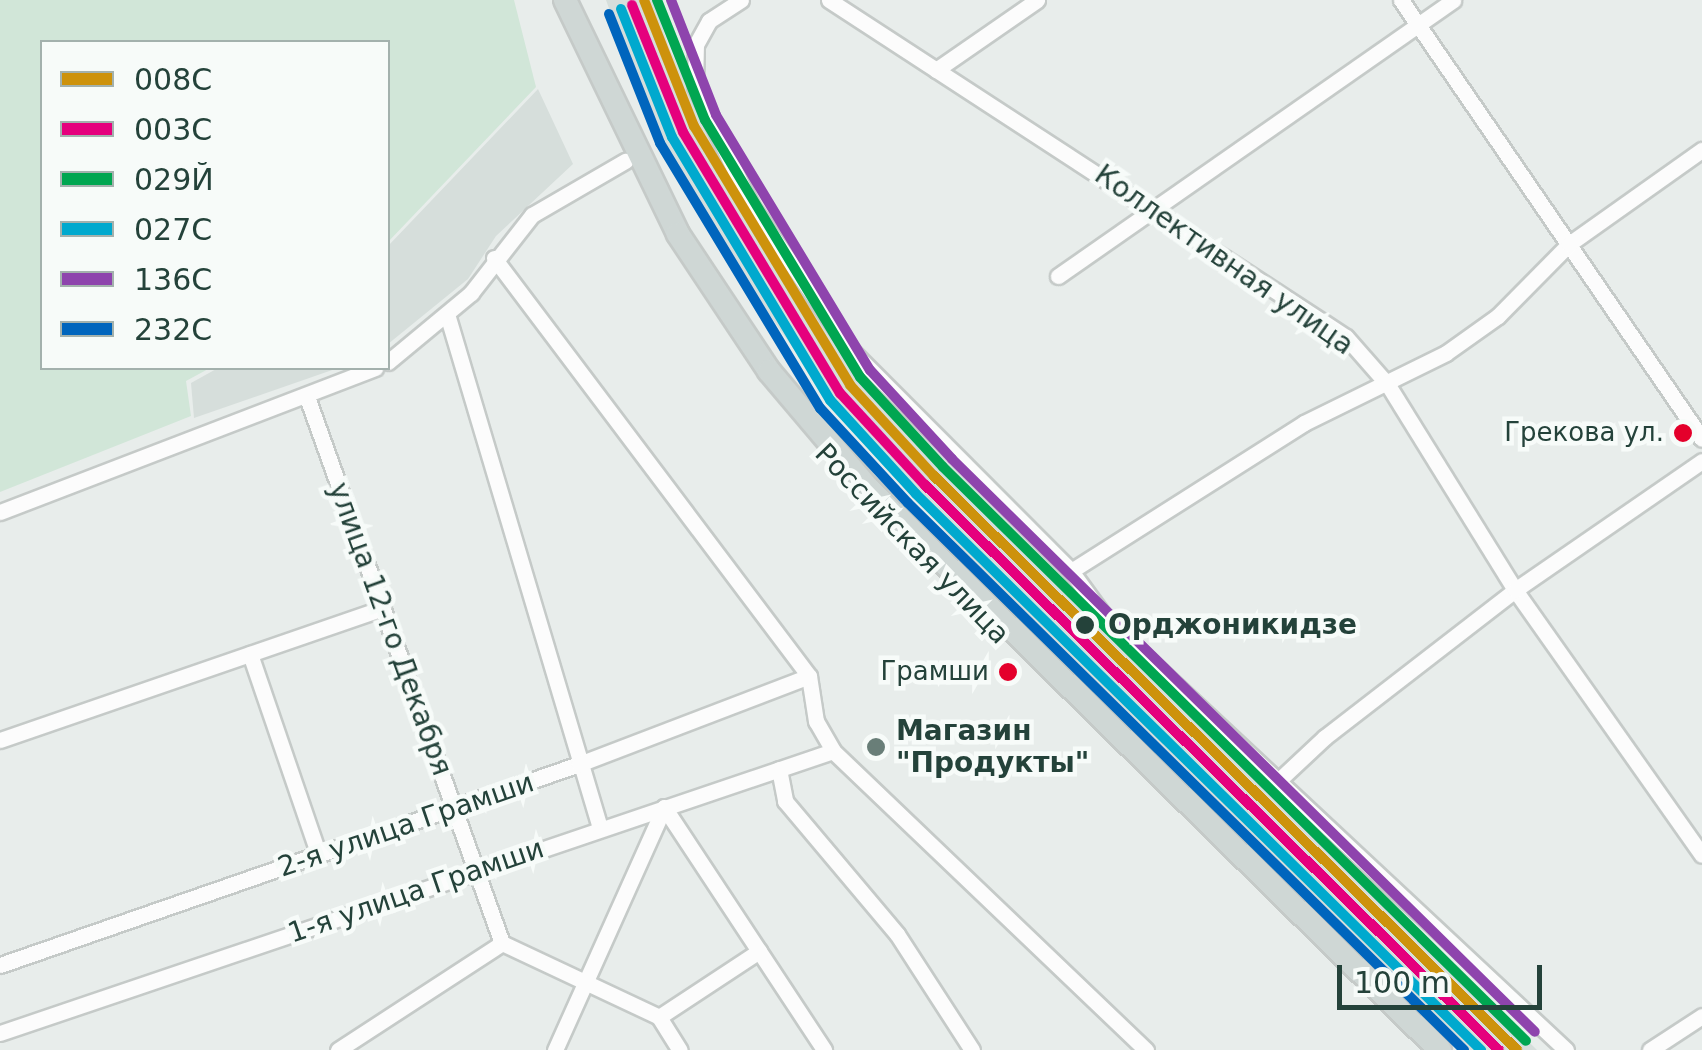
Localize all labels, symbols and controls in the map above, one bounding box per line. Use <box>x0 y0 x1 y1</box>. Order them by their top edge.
legend <box>40 40 390 370</box>
text: 008С <box>134 62 212 97</box>
text: 003С <box>134 112 212 147</box>
street label: Коллективная улица <box>1088 158 1360 362</box>
text: 029Й <box>134 162 214 197</box>
text: 027С <box>134 212 212 247</box>
text: 136С <box>134 262 212 297</box>
text: 232C <box>134 312 212 347</box>
place label: Грекова ул. <box>1504 417 1664 449</box>
marker: Грекова ул. <box>1673 423 1693 443</box>
street label: Российская улица <box>808 437 1016 651</box>
street label: улица 12-го Декабря <box>321 478 459 780</box>
place label: Орджоникидзе <box>1108 608 1357 642</box>
marker: Орджоникидзе <box>1072 612 1098 638</box>
place label: Грамши <box>880 656 989 688</box>
marker: Грамши <box>998 662 1018 682</box>
place label: Магазин "Продукты" <box>896 714 1089 780</box>
marker: Магазин "Продукты" <box>865 736 887 758</box>
street label: 2-я улица Грамши <box>274 765 538 885</box>
street label: 1-я улица Грамши <box>284 831 548 951</box>
scale bar <box>1342 945 1547 1007</box>
text: 100 m <box>1354 965 1450 1000</box>

